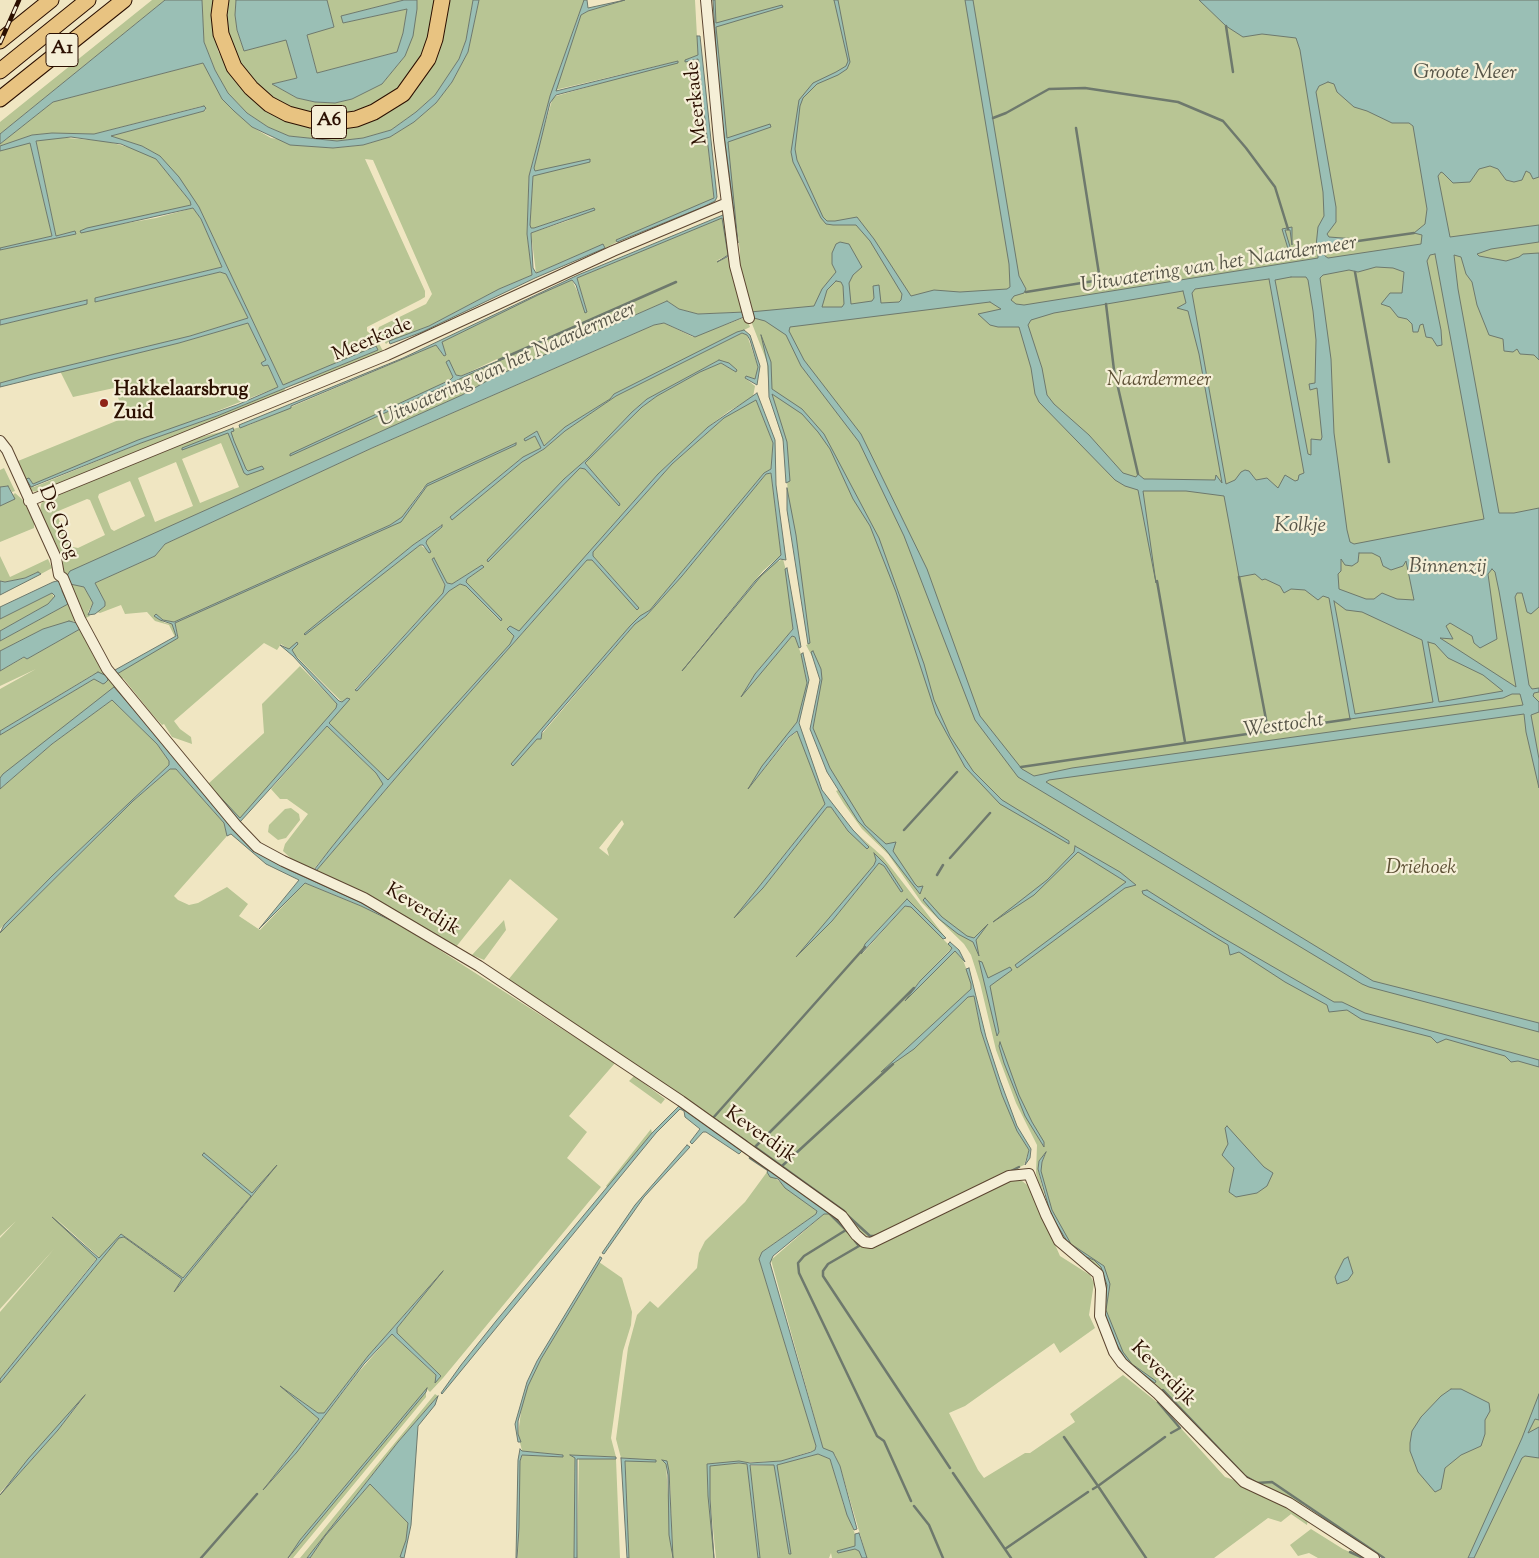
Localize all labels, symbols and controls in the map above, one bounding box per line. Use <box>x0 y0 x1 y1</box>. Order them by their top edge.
road number: A1 <box>46 34 78 66</box>
street label: Meerkade <box>682 60 714 146</box>
water label: Groote Meer <box>1413 61 1517 87</box>
road number: A6 <box>312 105 346 138</box>
water label: Uitwatering van het Naardermeer <box>1079 232 1359 300</box>
water label: Uitwatering van het Naardermeer <box>375 298 641 434</box>
street label: Meerkade <box>329 313 417 369</box>
park label: Naardermeer <box>1107 370 1211 394</box>
place label: Hakkelaarsbrug Zuid <box>114 380 248 427</box>
marker: Hakkelaarsbrug Zuid <box>98 397 110 409</box>
street label: De Goog <box>31 483 83 563</box>
water label: Kolkje <box>1274 514 1326 540</box>
water label: Binnenzij <box>1409 555 1487 581</box>
water label: Westtocht <box>1242 709 1326 745</box>
park label: Driehoek <box>1386 858 1456 882</box>
street label: Keverdijk <box>380 879 464 943</box>
street label: Keverdijk <box>719 1102 801 1170</box>
street label: Keverdijk <box>1124 1337 1200 1413</box>

